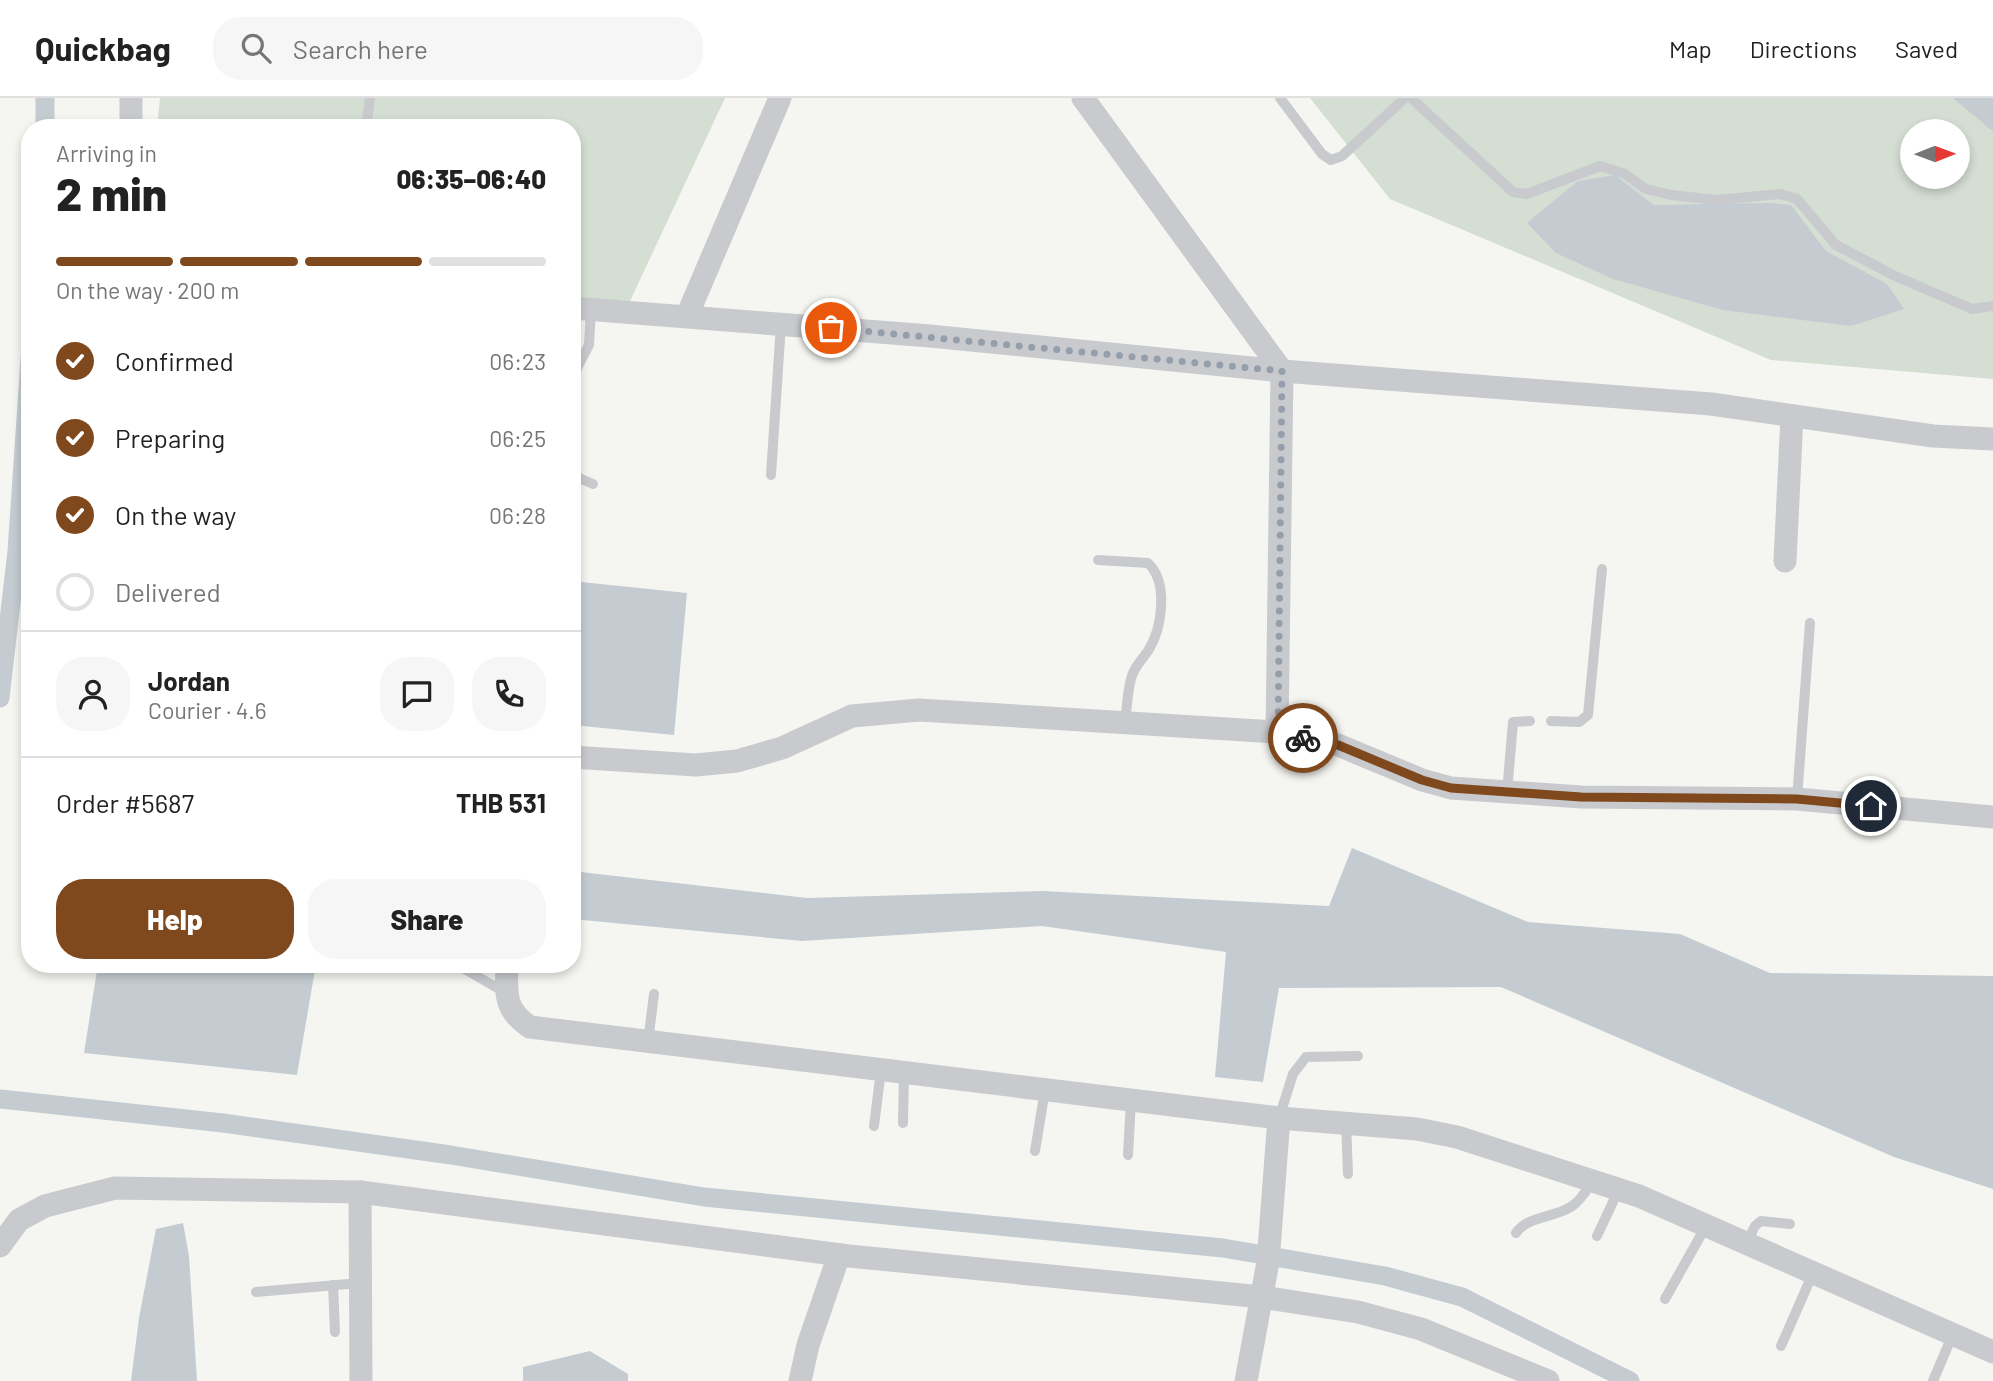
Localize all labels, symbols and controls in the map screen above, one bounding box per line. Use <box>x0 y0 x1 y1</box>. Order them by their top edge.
search box <box>213 17 703 80</box>
text: Quickbag <box>35 28 171 68</box>
icon: search <box>237 29 275 67</box>
text: Search here <box>293 33 428 64</box>
text: Map <box>1669 34 1712 63</box>
text: Directions <box>1750 34 1857 63</box>
text: Saved <box>1895 34 1958 63</box>
north arrow <box>1900 119 1970 189</box>
map controls <box>1900 119 1970 189</box>
text: Arriving in <box>56 139 157 167</box>
text: 06:35–06:40 <box>396 163 546 194</box>
text: 2 min <box>56 165 167 220</box>
text: On the way · 200 m <box>56 276 239 304</box>
pin <box>801 298 861 358</box>
icon: bag <box>812 309 850 347</box>
icon: check <box>56 342 94 380</box>
text: Confirmed <box>115 345 234 376</box>
text: 06:23 <box>489 347 546 375</box>
icon: check <box>56 419 94 457</box>
text: Preparing <box>115 422 225 453</box>
text: 06:25 <box>489 424 546 452</box>
icon: check <box>56 496 94 534</box>
text: On the way <box>115 499 236 530</box>
text: 06:28 <box>489 501 546 529</box>
text: Delivered <box>115 576 221 607</box>
button: person <box>56 657 130 731</box>
button: chat <box>380 657 454 731</box>
button: phone <box>472 657 546 731</box>
text: Jordan <box>148 665 230 696</box>
text: Courier · 4.6 <box>148 696 267 724</box>
courier <box>1268 703 1338 773</box>
icon: bike <box>1284 719 1322 757</box>
pin <box>1841 776 1901 836</box>
text: Order #5687 <box>56 787 194 818</box>
text: THB 531 <box>456 787 546 818</box>
icon: home <box>1852 787 1890 825</box>
button: Help <box>56 879 294 959</box>
button: Share <box>308 879 546 959</box>

